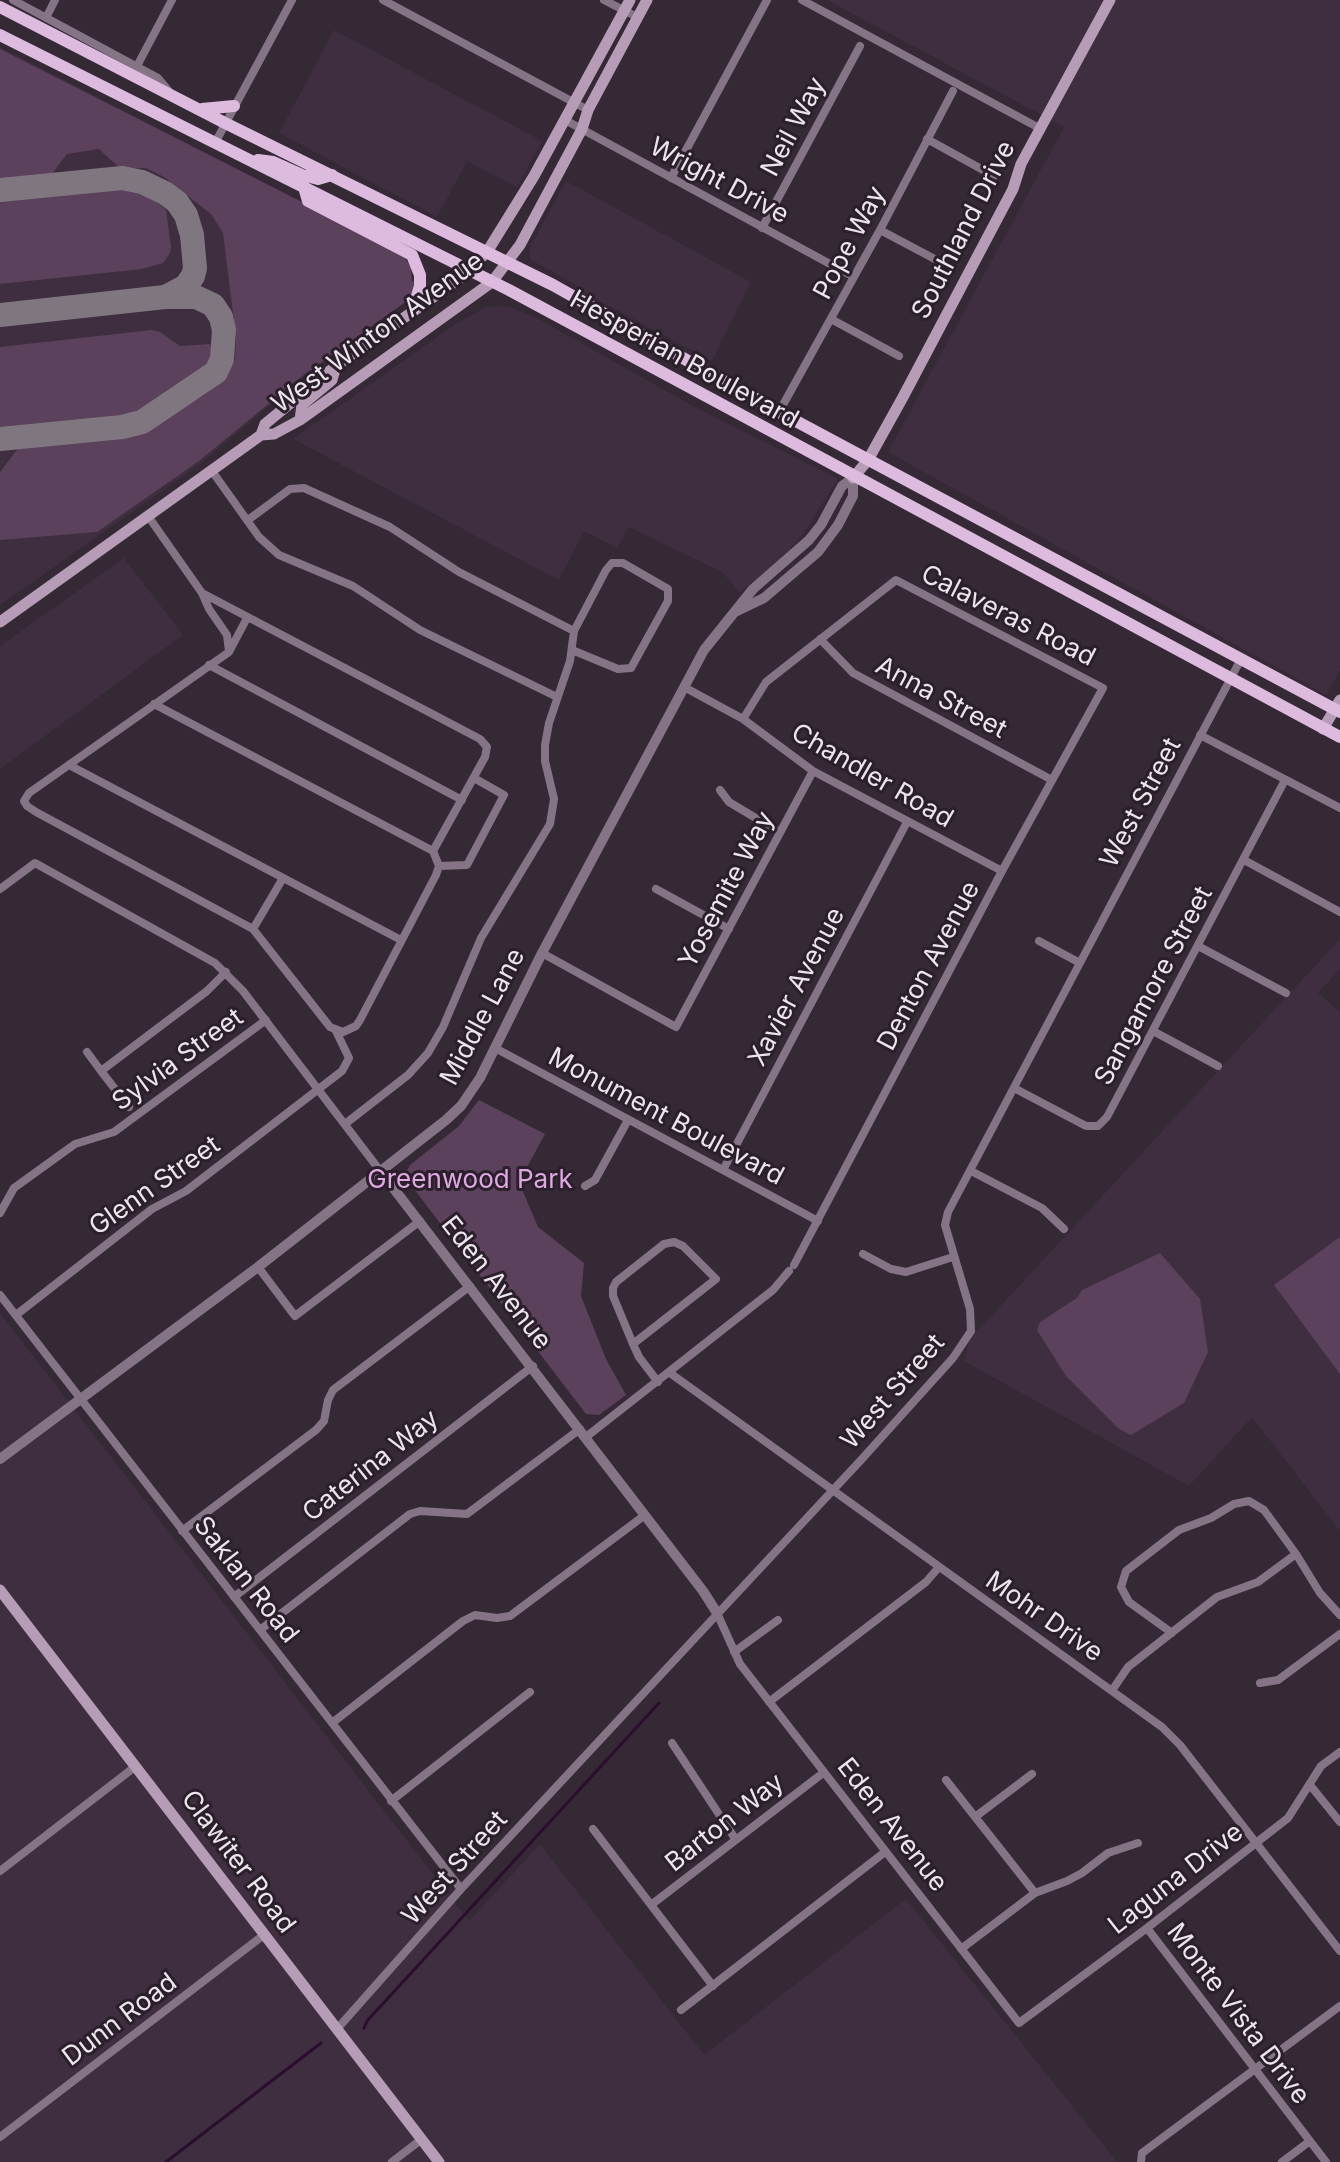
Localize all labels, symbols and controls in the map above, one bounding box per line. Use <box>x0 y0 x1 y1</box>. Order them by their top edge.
street label: Neil Way <box>755 72 833 182</box>
street label: Wright Drive <box>644 131 794 231</box>
street label: Southland Drive <box>906 136 1022 324</box>
street label: Pope Way <box>807 181 893 305</box>
street label: West Winton Avenue <box>266 246 490 420</box>
street label: Hesperian Boulevard <box>564 284 804 436</box>
street label: Calaveras Road <box>916 559 1100 673</box>
street label: Anna Street <box>870 650 1012 746</box>
street label: Chandler Road <box>786 717 958 835</box>
street label: West Street <box>1094 733 1188 873</box>
street label: Yosemite Way <box>673 806 781 974</box>
street label: Denton Avenue <box>871 876 987 1056</box>
street label: Sangamore Street <box>1088 881 1220 1091</box>
street label: Xavier Avenue <box>742 902 852 1072</box>
street label: Middle Lane <box>434 943 532 1091</box>
street label: Sylvia Street <box>107 1002 249 1118</box>
street label: Monument Boulevard <box>543 1042 789 1192</box>
street label: Glenn Street <box>84 1130 226 1242</box>
park label: Greenwood Park <box>367 1164 573 1196</box>
street label: Eden Avenue <box>434 1210 558 1356</box>
street label: West Street <box>835 1328 951 1456</box>
street label: Caterina Way <box>297 1403 445 1529</box>
street label: Saklan Road <box>187 1511 305 1649</box>
street label: Mohr Drive <box>979 1565 1109 1669</box>
street label: Eden Avenue <box>830 1752 954 1898</box>
street label: Barton Way <box>660 1767 790 1879</box>
street label: Clawiter Road <box>174 1784 302 1940</box>
street label: West Street <box>396 1805 514 1931</box>
street label: Laguna Drive <box>1102 1817 1250 1941</box>
street label: Monte Vista Drive <box>1160 1917 1316 2111</box>
street label: Dunn Road <box>57 1967 183 2073</box>

